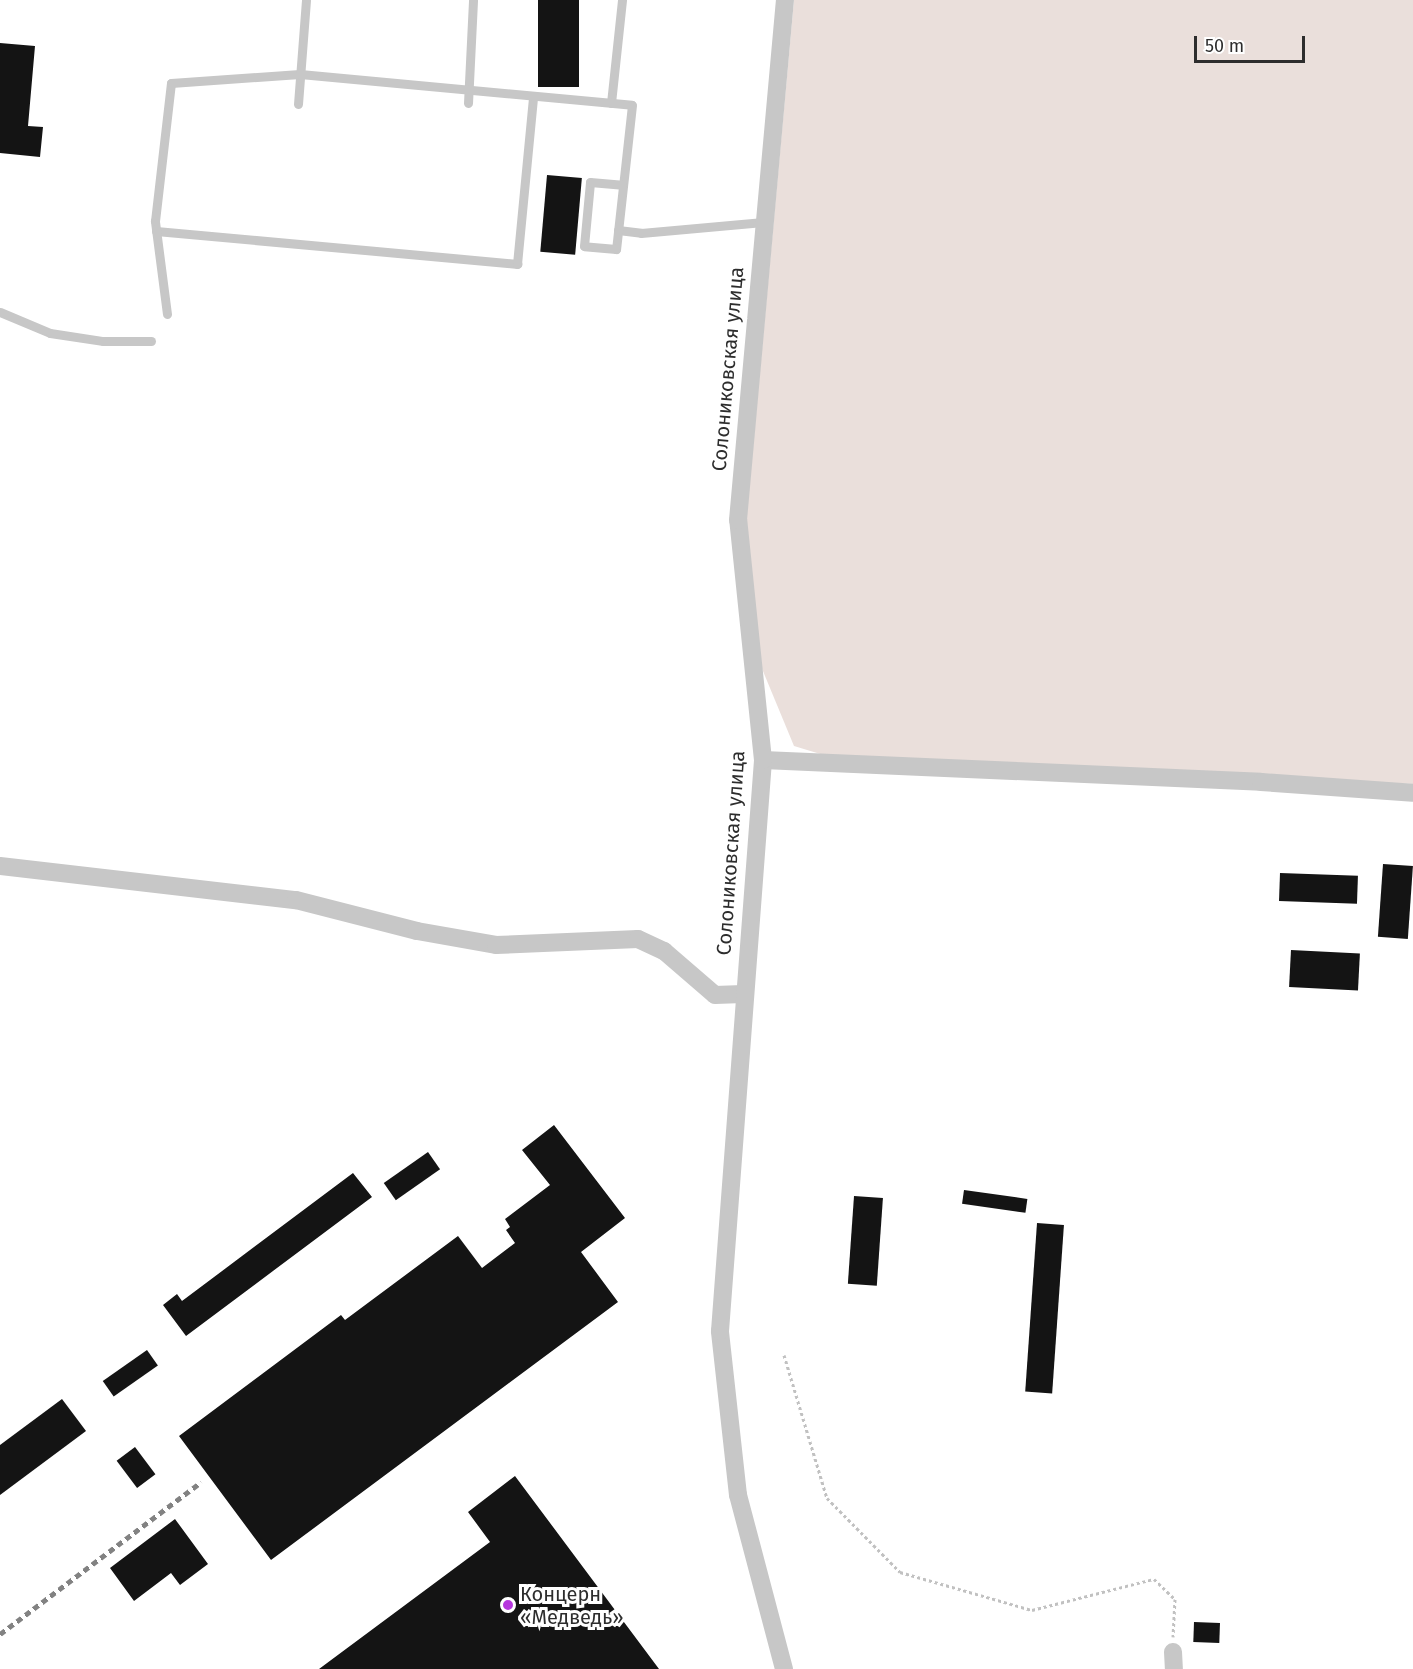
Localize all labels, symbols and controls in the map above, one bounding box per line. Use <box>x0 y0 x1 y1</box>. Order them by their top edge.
scale bar <box>1197 24 1308 62</box>
text: 50 m <box>1205 35 1244 57</box>
street label: Солониковская улица <box>707 266 749 472</box>
street label: Солониковская улица <box>712 750 750 956</box>
place label: Концерн «Медведь» <box>520 1582 624 1629</box>
marker: Концерн «Медведь» <box>501 1598 515 1612</box>

